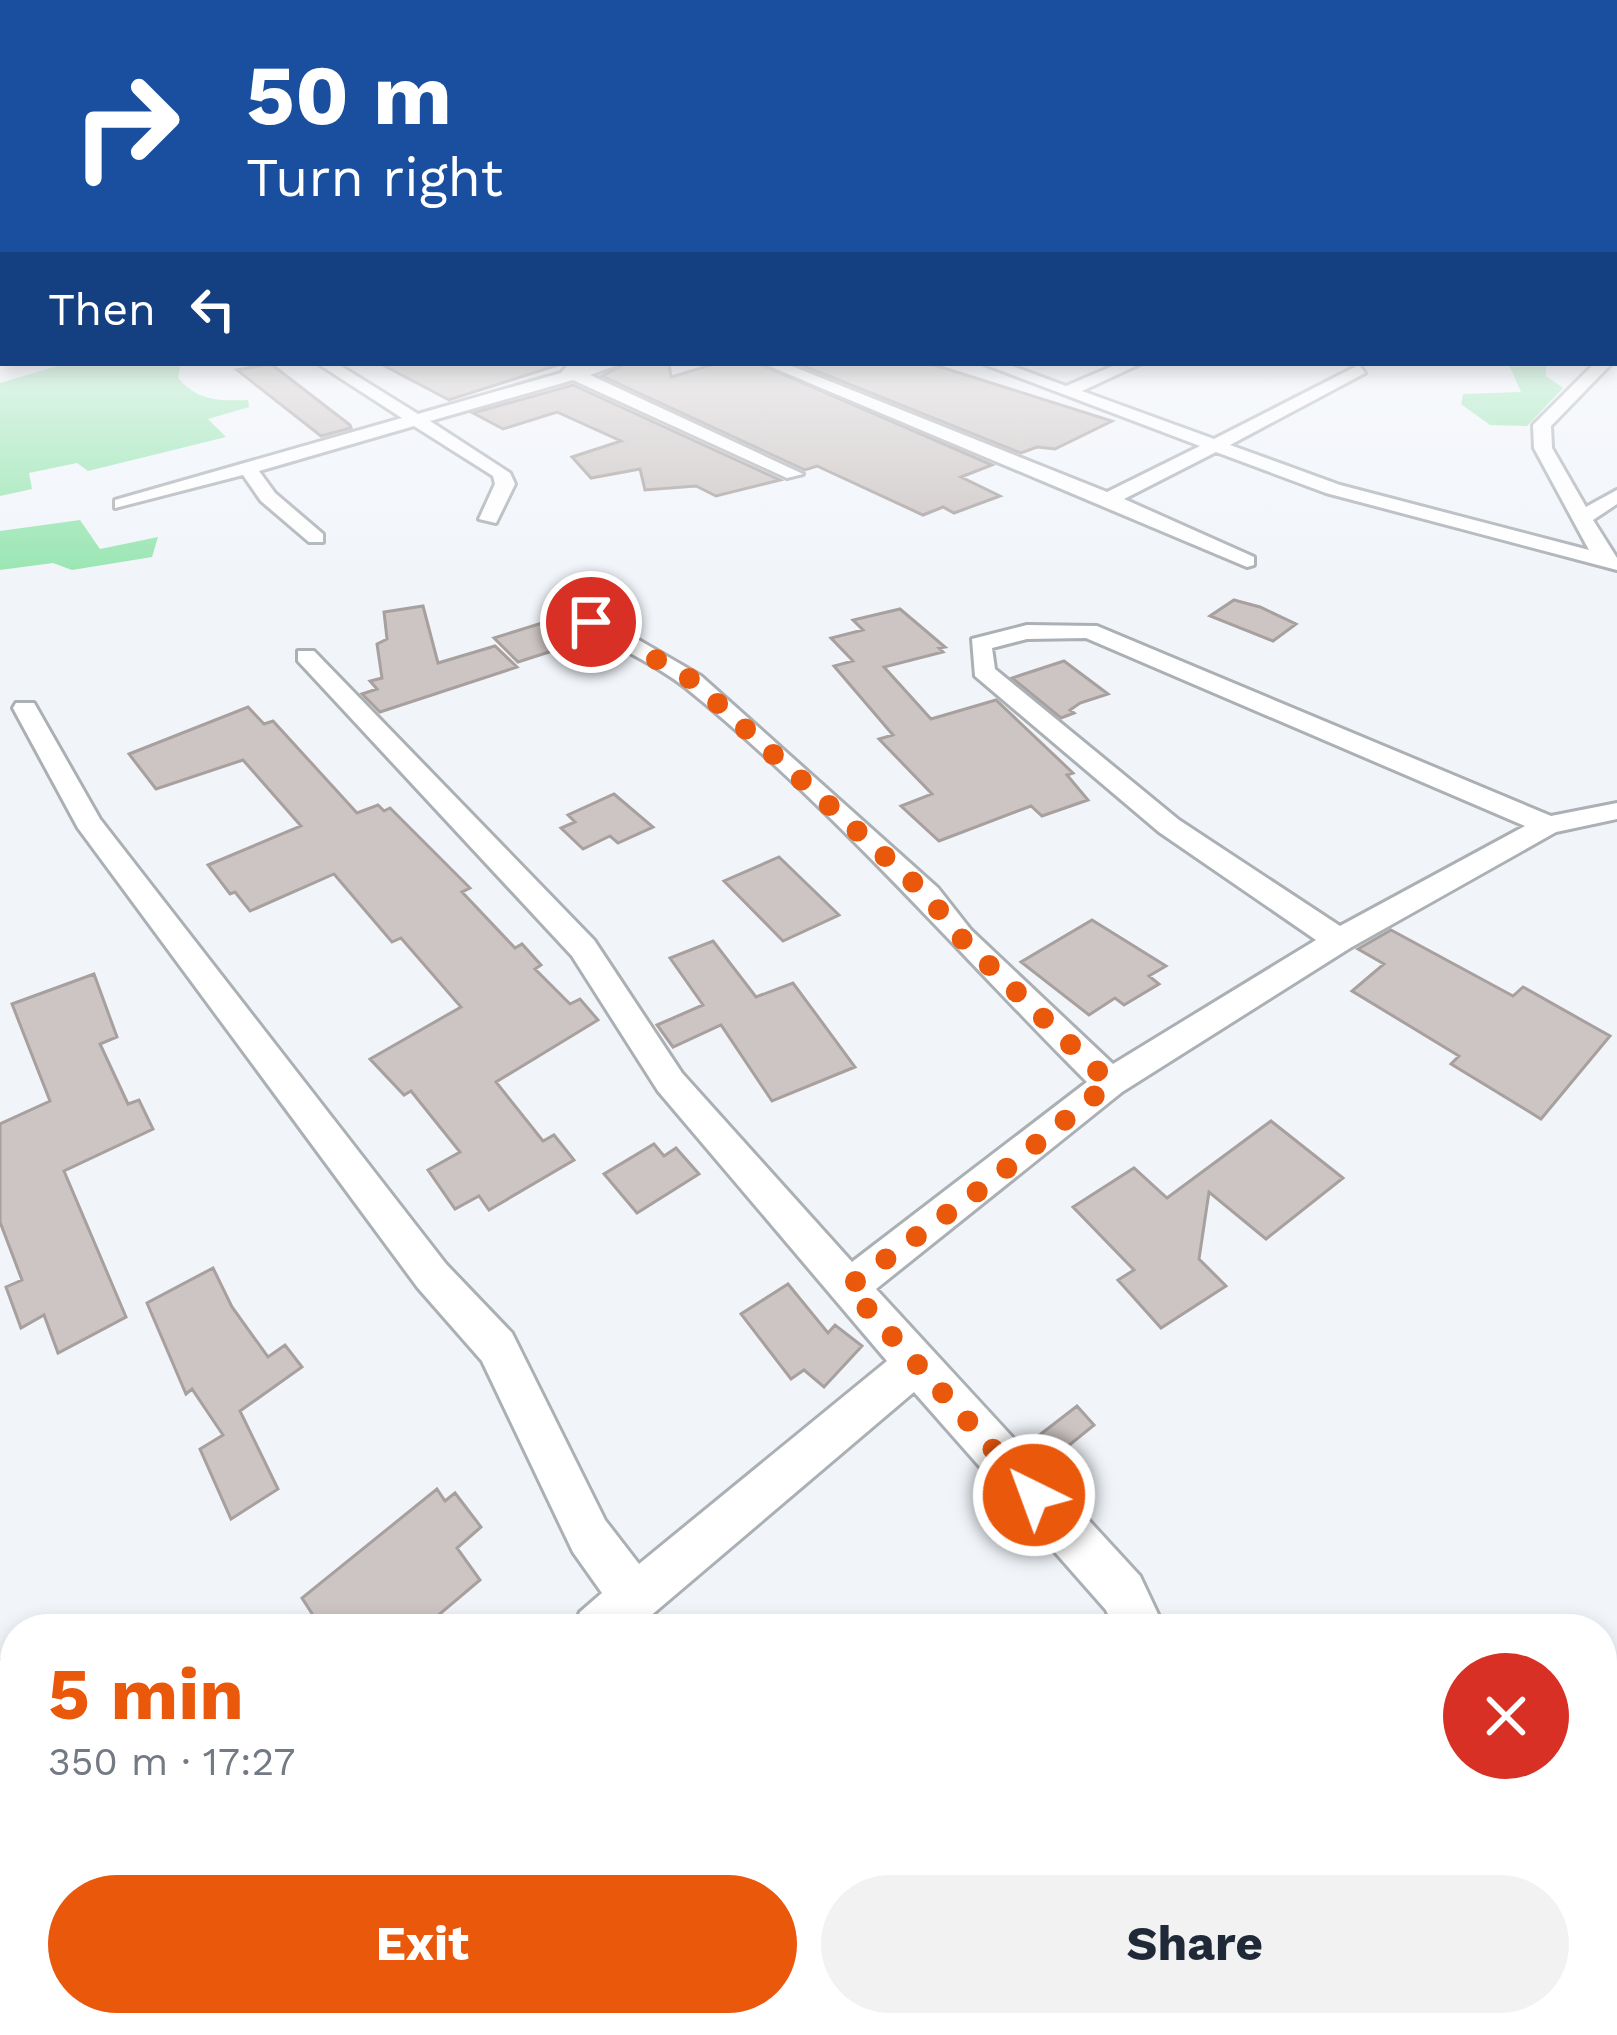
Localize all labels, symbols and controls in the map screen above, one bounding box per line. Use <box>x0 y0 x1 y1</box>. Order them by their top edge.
text: 50 m <box>246 46 452 144</box>
icon: right <box>48 48 204 204</box>
text: Turn right <box>246 146 503 209</box>
icon: left <box>180 276 246 342</box>
text: Then <box>48 283 156 336</box>
pin <box>540 571 642 673</box>
icon: arrive <box>558 589 624 655</box>
position arrow <box>971 1432 1097 1558</box>
text: 5 min <box>48 1652 244 1736</box>
button: close <box>1443 1653 1569 1779</box>
text: 350 m · 17:27 <box>48 1739 295 1784</box>
button: Exit <box>48 1875 797 2013</box>
button: Share <box>821 1875 1569 2013</box>

